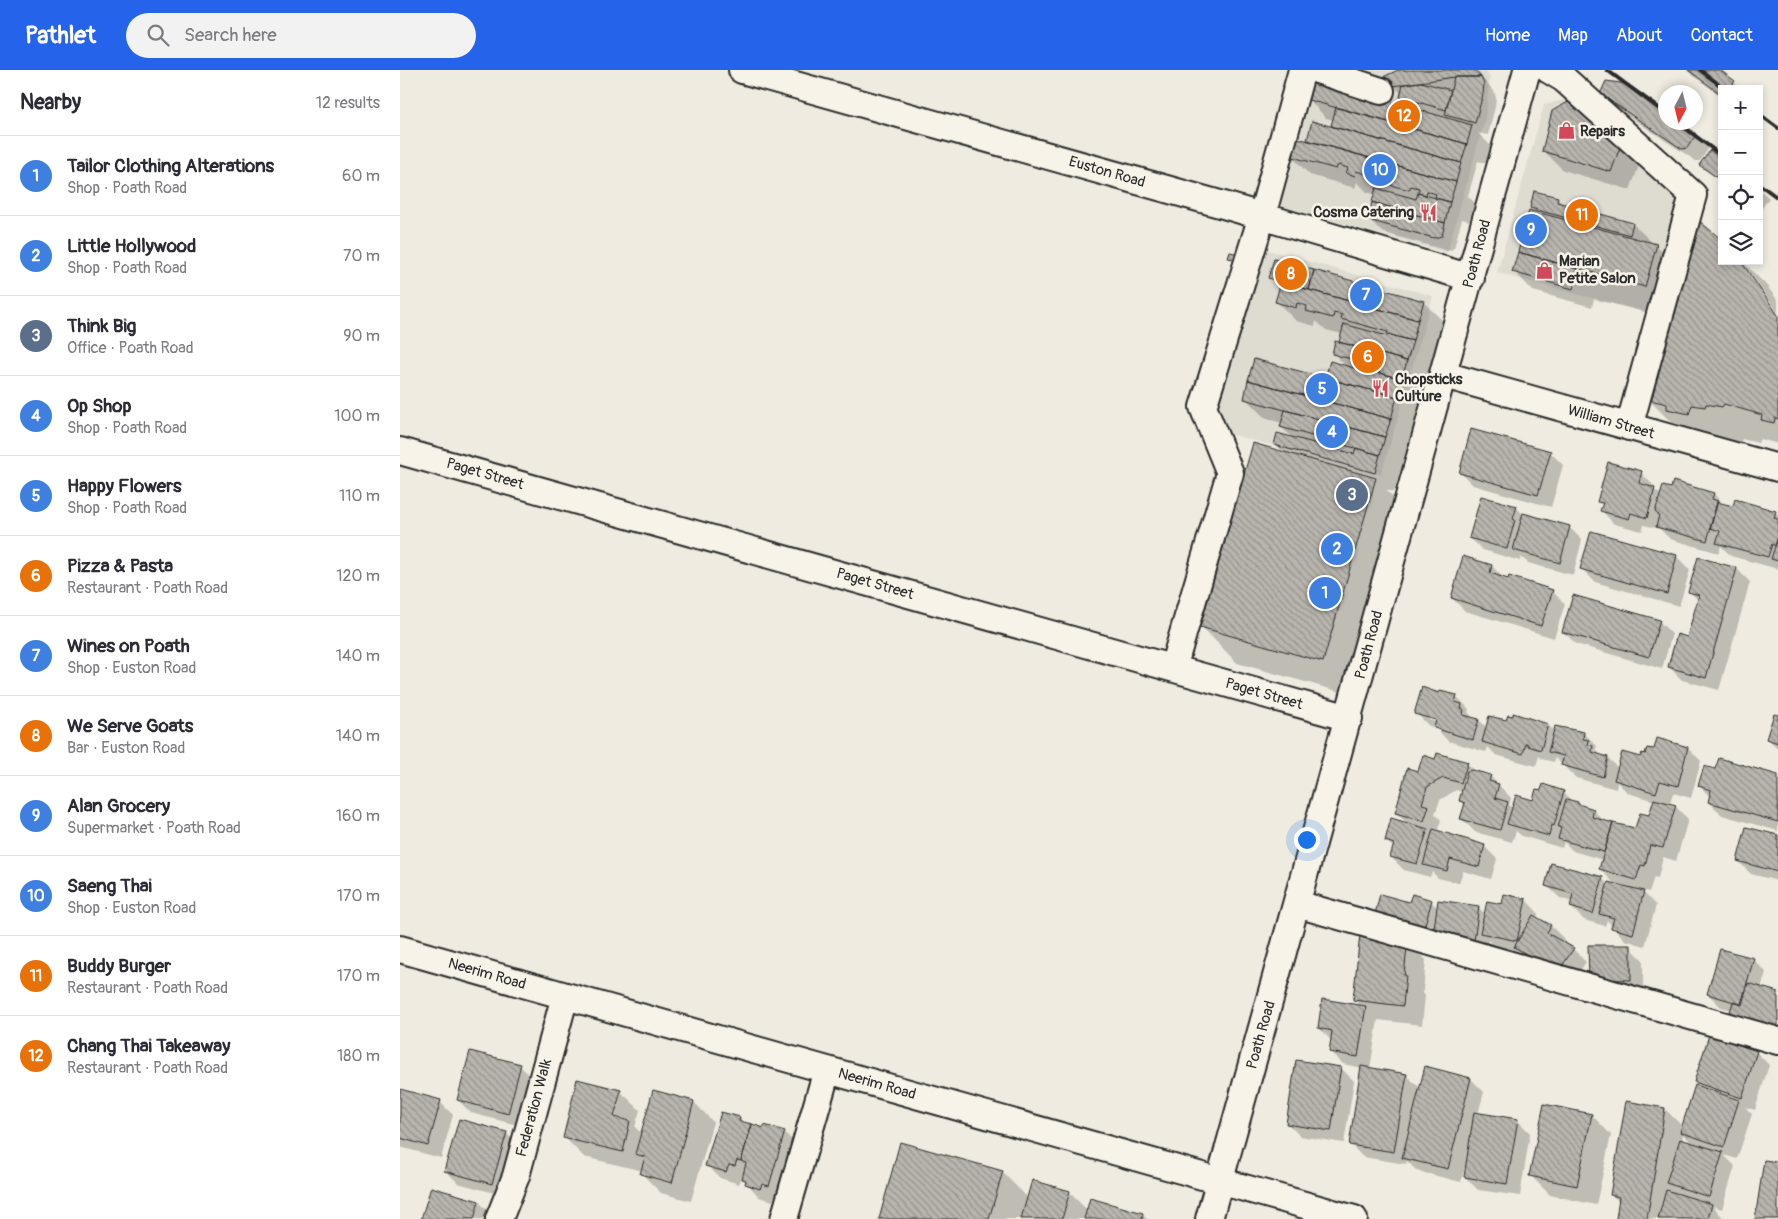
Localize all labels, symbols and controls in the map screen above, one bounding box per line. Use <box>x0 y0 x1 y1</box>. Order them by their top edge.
search box <box>126 13 476 58</box>
text: Pathlet <box>25 21 96 50</box>
icon: search <box>144 21 172 49</box>
text: Search here <box>184 23 277 47</box>
text: Home <box>1485 24 1530 47</box>
text: Map <box>1558 24 1588 47</box>
text: About <box>1616 24 1662 47</box>
text: Contact <box>1690 24 1753 47</box>
north arrow <box>1658 85 1703 130</box>
map controls <box>1718 85 1763 265</box>
button: + <box>1718 85 1763 130</box>
text: Nearby <box>20 89 81 116</box>
text: 12 results <box>316 93 380 113</box>
pin: 12 <box>1388 97 1420 135</box>
shop icon: Repairs <box>1556 121 1576 141</box>
place label: Repairs <box>1580 122 1625 141</box>
button: − <box>1718 130 1763 175</box>
pin: 10 <box>1364 151 1396 189</box>
street label: Euston Road <box>1067 152 1147 192</box>
text: Tailor Clothing Alterations <box>67 154 274 178</box>
text: 1 <box>33 166 39 186</box>
text: 60 m <box>342 166 380 186</box>
button: locate <box>1718 175 1763 220</box>
text: Shop · Poath Road <box>67 178 187 198</box>
pin: 11 <box>1566 196 1598 234</box>
restaurant icon: Cosma Catering <box>1418 202 1438 222</box>
place label: Cosma Catering <box>1313 203 1414 222</box>
pin: 9 <box>1515 211 1547 249</box>
street label: Poath Road <box>1459 218 1495 290</box>
button: layers <box>1718 220 1763 265</box>
text: Little Hollywood <box>67 234 196 258</box>
text: 2 <box>32 246 40 266</box>
text: 70 m <box>343 246 380 266</box>
place label: Marian Petite Salon <box>1559 252 1636 288</box>
pin: 8 <box>1275 255 1307 293</box>
text: Shop · Poath Road <box>67 258 187 278</box>
shop icon: Marian Petite Salon <box>1535 260 1555 280</box>
pin: 7 <box>1350 276 1382 314</box>
text: Think Big <box>67 314 136 338</box>
text: 3 <box>32 326 40 346</box>
text: 90 m <box>343 326 380 346</box>
text: Office · Poath Road <box>67 338 194 358</box>
pin: 6 <box>1352 338 1384 376</box>
pin: 5 <box>1306 370 1338 408</box>
place label: Chopsticks Culture <box>1395 370 1463 406</box>
restaurant icon: Chopsticks Culture <box>1371 378 1391 398</box>
text: Op Shop <box>67 394 132 418</box>
street label: William Street <box>1565 401 1658 444</box>
text: 4 <box>31 406 41 426</box>
text: 100 m <box>334 406 380 426</box>
pin: 4 <box>1316 413 1348 451</box>
text: Shop · Poath Road <box>67 418 187 438</box>
street label: Paget Street <box>444 454 527 494</box>
text: Happy Flowers <box>67 474 181 498</box>
pin: 3 <box>1336 476 1368 514</box>
text: 5 <box>32 486 40 506</box>
text: 110 m <box>339 486 380 506</box>
text: Shop · Poath Road <box>67 498 187 518</box>
pin: 2 <box>1321 530 1353 568</box>
text: Pizza & Pasta <box>67 554 173 578</box>
street label: Paget Street <box>834 564 917 604</box>
text: 6 <box>31 566 41 586</box>
text: 120 m <box>336 566 380 586</box>
pin: 1 <box>1309 574 1341 612</box>
text: Restaurant · Poath Road <box>67 578 228 598</box>
street label: Poath Road <box>1351 609 1387 681</box>
text: Wines on Poath <box>67 634 190 658</box>
text: 7 <box>32 646 40 666</box>
text: 140 m <box>336 646 380 666</box>
text: Shop · Euston Road <box>67 658 196 678</box>
street label: Paget Street <box>1223 674 1306 714</box>
text: We Serve Goats <box>67 714 193 738</box>
text: 8 <box>32 726 40 746</box>
text: 140 m <box>336 726 380 746</box>
text: Bar · Euston Road <box>67 738 185 758</box>
text: Alan Grocery <box>67 794 170 818</box>
text: 9 <box>32 806 40 826</box>
text: 160 m <box>336 806 380 826</box>
text: Supermarket · Poath Road <box>67 818 241 838</box>
your location <box>1294 827 1320 853</box>
text: Saeng Thai <box>67 874 152 898</box>
text: 10 <box>27 886 45 906</box>
text: 170 m <box>337 886 380 906</box>
text: Shop · Euston Road <box>67 898 196 918</box>
text: Buddy Burger <box>67 954 171 978</box>
street label: Neerim Road <box>446 954 528 994</box>
text: 11 <box>30 966 42 986</box>
text: 170 m <box>337 966 380 986</box>
text: Restaurant · Poath Road <box>67 978 228 998</box>
street label: Poath Road <box>1242 999 1280 1071</box>
text: Chang Thai Takeaway <box>67 1034 230 1058</box>
text: 12 <box>28 1046 44 1066</box>
text: 180 m <box>337 1046 380 1066</box>
street label: Federation Walk <box>512 1056 556 1159</box>
text: Restaurant · Poath Road <box>67 1058 228 1078</box>
street label: Neerim Road <box>836 1064 918 1104</box>

